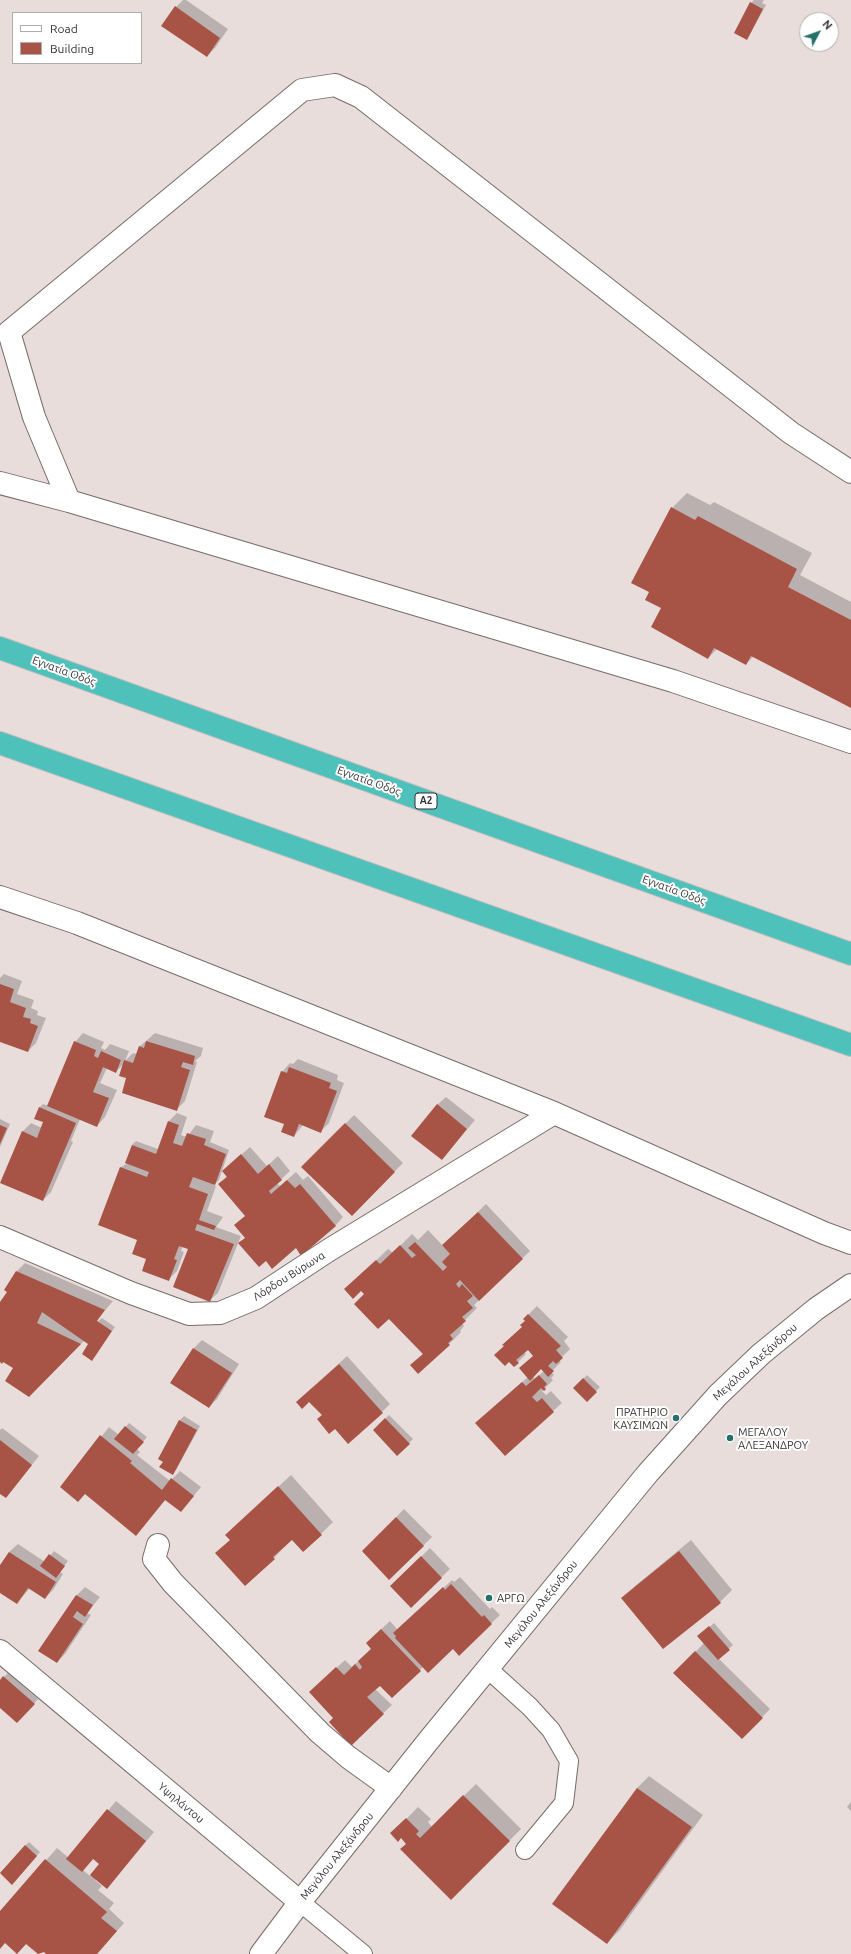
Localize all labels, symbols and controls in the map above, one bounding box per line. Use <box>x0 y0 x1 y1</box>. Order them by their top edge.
legend <box>12 12 142 64</box>
north arrow <box>799 12 839 52</box>
text: N <box>820 18 835 32</box>
text: Road <box>50 22 78 35</box>
text: Building <box>50 42 94 55</box>
street label: Εγνατία Οδός <box>30 653 98 689</box>
street label: Εγνατία Οδός <box>335 763 403 799</box>
road number: Α2 <box>415 793 437 809</box>
street label: Εγνατία Οδός <box>640 872 708 908</box>
street label: Λόρδου Βύρωνα <box>251 1249 327 1303</box>
street label: Μεγάλου Αλεξάνδρου <box>710 1321 800 1403</box>
place label: ΠΡΑΤΗΡΙΟ ΚΑΥΣΙΜΩΝ <box>613 1405 668 1431</box>
marker: ΠΡΑΤΗΡΙΟ ΚΑΥΣΙΜΩΝ <box>671 1413 681 1423</box>
place label: ΜΕΓΑΛΟΥ ΑΛΕΞΑΝΔΡΟΥ <box>738 1425 808 1451</box>
marker: ΜΕΓΑΛΟΥ ΑΛΕΞΑΝΔΡΟΥ <box>725 1433 735 1443</box>
street label: Μεγάλου Αλεξάνδρου <box>502 1558 580 1650</box>
place label: ΑΡΓΩ <box>497 1591 525 1605</box>
marker: ΑΡΓΩ <box>484 1593 494 1603</box>
street label: Υψηλάντου <box>155 1780 207 1826</box>
street label: Μεγάλου Αλεξάνδρου <box>298 1810 376 1902</box>

